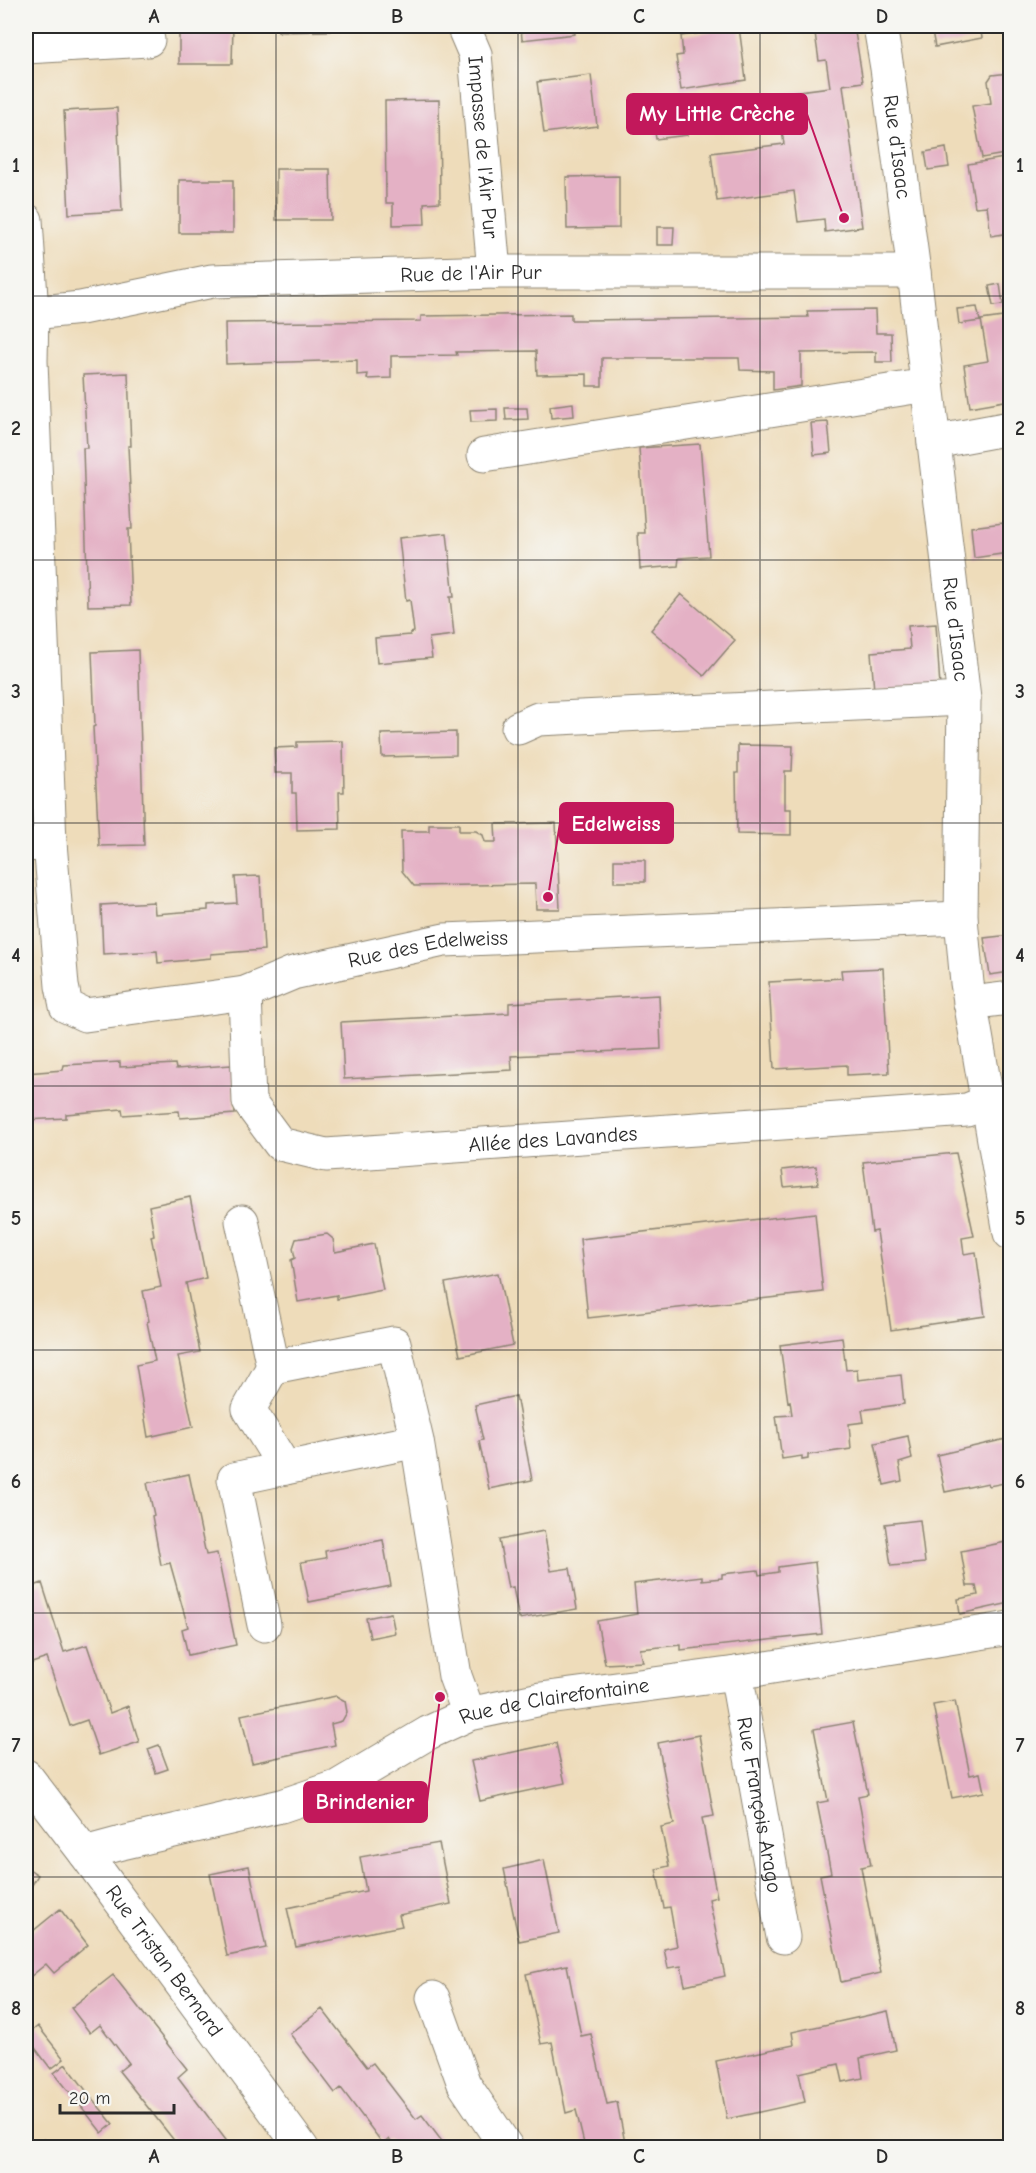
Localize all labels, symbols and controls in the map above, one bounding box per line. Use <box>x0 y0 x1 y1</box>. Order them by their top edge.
text: A <box>148 5 160 28</box>
text: B <box>391 5 403 28</box>
text: C <box>633 5 645 28</box>
text: D <box>876 5 888 28</box>
street label: Impasse de l'Air Pur <box>463 55 503 240</box>
street label: Rue d'Isaac <box>879 93 916 200</box>
callout: My Little Crèche <box>627 94 807 134</box>
text: My Little Crèche <box>639 101 795 127</box>
text: 1 <box>12 154 20 177</box>
text: 1 <box>1016 154 1024 177</box>
street label: Rue de l'Air Pur <box>400 260 542 287</box>
text: 2 <box>11 417 21 440</box>
text: 2 <box>1015 417 1025 440</box>
street label: Rue d'Isaac <box>938 576 974 683</box>
text: 3 <box>11 680 21 703</box>
text: 3 <box>1015 680 1025 703</box>
callout: Edelweiss <box>560 803 673 843</box>
text: Edelweiss <box>571 811 661 837</box>
street label: Rue des Edelweiss <box>346 925 509 973</box>
text: 4 <box>11 944 21 967</box>
text: 4 <box>1015 944 1025 967</box>
street label: Allée des Lavandes <box>468 1121 638 1157</box>
text: 5 <box>11 1207 21 1230</box>
text: 5 <box>1015 1207 1025 1230</box>
text: 6 <box>11 1470 21 1493</box>
text: 6 <box>1015 1470 1025 1493</box>
street label: Rue de Clairefontaine <box>455 1673 651 1729</box>
street label: Rue François Arago <box>732 1715 787 1895</box>
text: 7 <box>12 1734 21 1757</box>
text: 7 <box>1016 1734 1025 1757</box>
callout: Brindenier <box>304 1782 427 1822</box>
text: Brindenier <box>316 1789 415 1815</box>
street label: Rue Tristan Bernard <box>101 1881 228 2041</box>
text: 8 <box>11 1997 21 2020</box>
text: 8 <box>1015 1997 1025 2020</box>
scale bar <box>60 2077 174 2115</box>
text: 20 m <box>69 2088 110 2109</box>
text: A <box>148 2145 160 2168</box>
text: B <box>391 2145 403 2168</box>
text: C <box>633 2145 645 2168</box>
text: D <box>876 2145 888 2168</box>

